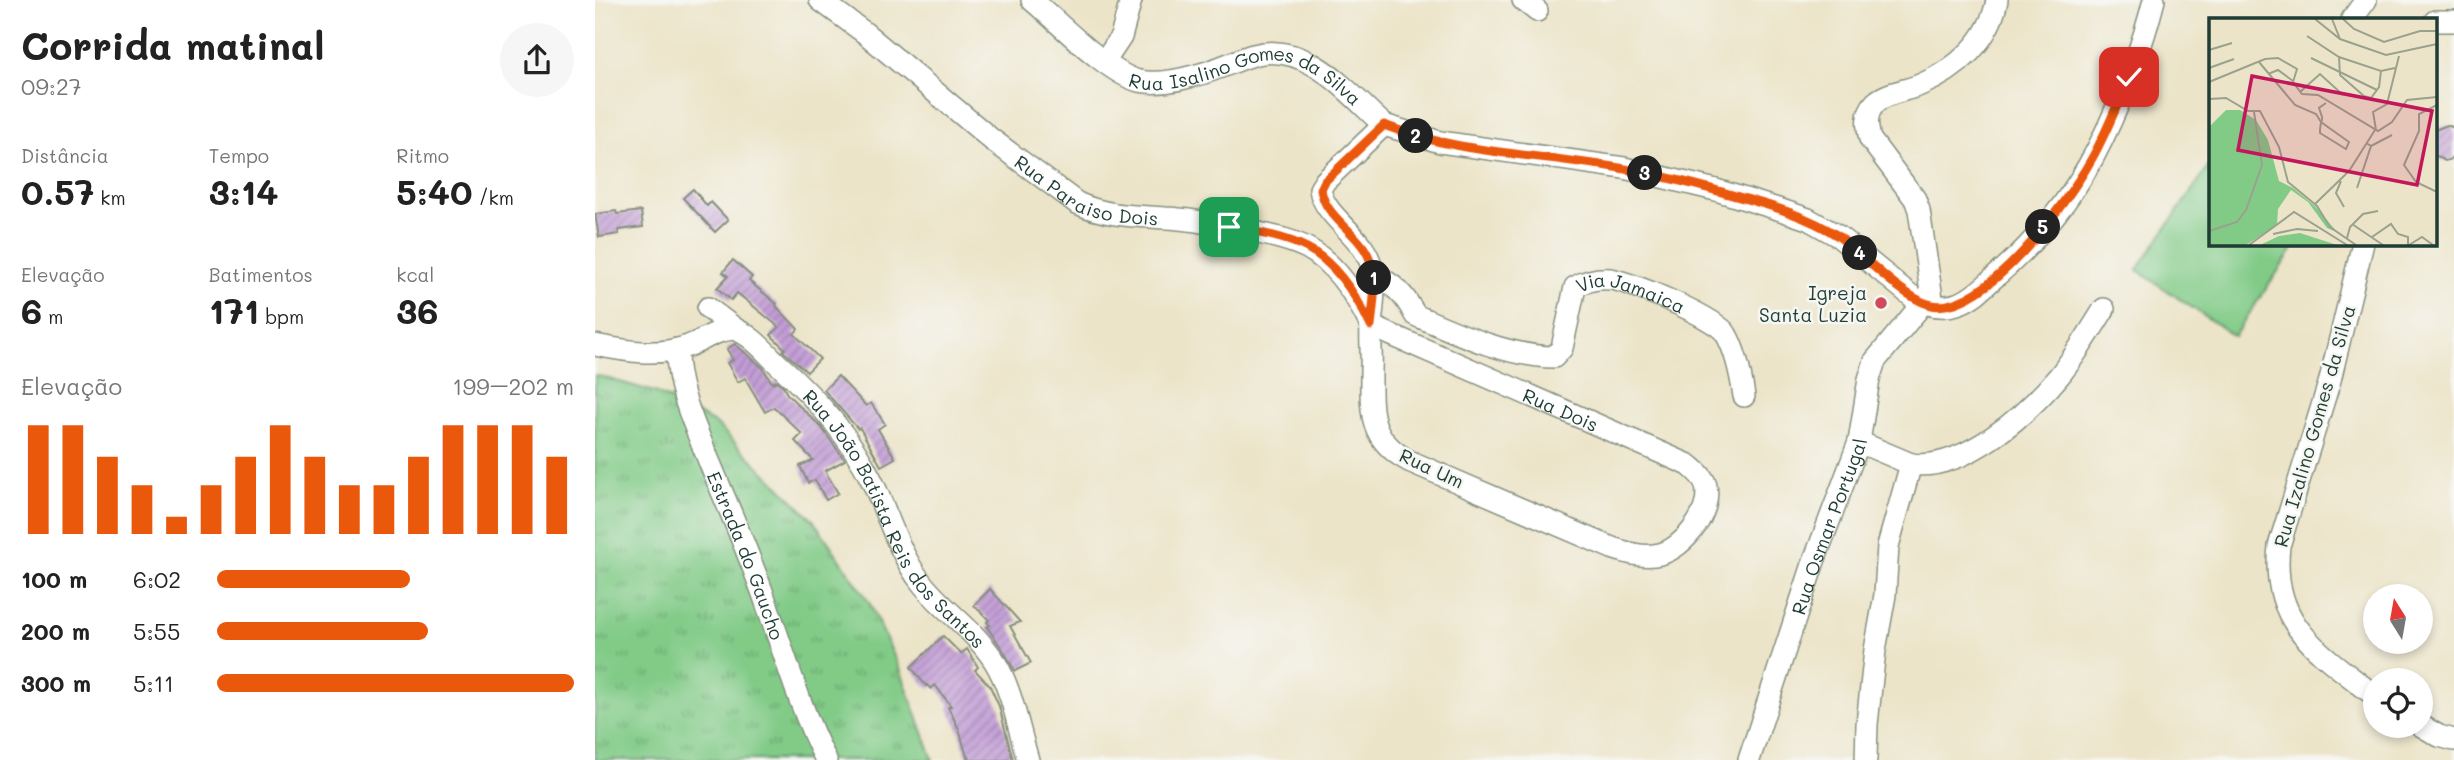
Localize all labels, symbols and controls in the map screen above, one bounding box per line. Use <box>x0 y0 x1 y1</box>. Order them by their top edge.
inset map <box>2209 18 2437 245</box>
text: Corrida matinal <box>21 20 324 70</box>
button: share <box>500 23 574 97</box>
street label: Rua Isalino Gomes da Silva <box>1126 40 1367 110</box>
pin <box>2099 47 2159 107</box>
icon: check <box>2110 58 2148 96</box>
text: 09:27 <box>21 71 82 101</box>
pin: 2 <box>1399 118 1433 154</box>
text: 2 <box>1410 123 1421 148</box>
text: Distância <box>21 143 109 168</box>
text: Tempo <box>209 143 269 168</box>
text: Ritmo <box>396 143 449 168</box>
street label: Rua Paraiso Dois <box>1010 149 1159 230</box>
pin: 3 <box>1627 156 1663 190</box>
text: 3 <box>1639 160 1650 185</box>
text: 0.57 <box>21 168 94 214</box>
text: 3:14 <box>209 168 278 214</box>
text: 5:40 <box>396 168 473 214</box>
text: km <box>94 185 126 210</box>
text: /km <box>473 185 514 210</box>
pin <box>1199 197 1259 257</box>
icon: arrive <box>1210 208 1248 246</box>
pin: 5 <box>2025 210 2061 244</box>
text: 5 <box>2037 214 2048 239</box>
pin: 4 <box>1843 236 1877 270</box>
text: 4 <box>1853 240 1866 265</box>
pin: 1 <box>1357 260 1391 296</box>
text: Elevação <box>21 262 105 287</box>
text: Batimentos <box>209 262 313 287</box>
text: kcal <box>396 262 434 287</box>
text: 1 <box>1369 265 1378 290</box>
street label: Via Jamaica <box>1571 266 1689 318</box>
place label: Igreja Santa Luzia <box>1759 280 1867 327</box>
text: 6 <box>21 287 42 333</box>
text: 171 <box>209 287 259 333</box>
text: 36 <box>396 287 439 333</box>
marker: Igreja Santa Luzia <box>1873 295 1889 311</box>
street label: Rua Izalino Gomes da Silva <box>2267 302 2361 550</box>
text: m <box>42 304 63 329</box>
text: bpm <box>259 304 304 329</box>
text: Elevação <box>21 371 122 401</box>
text: 199–202 m <box>452 371 574 401</box>
street label: Rua Dois <box>1519 382 1603 436</box>
street label: Rua João Batista Reis dos Santos <box>798 383 991 653</box>
street label: Rua Osmar Portugal <box>1785 436 1872 618</box>
street label: Rua Um <box>1396 442 1468 494</box>
street label: Estrada do Gaucho <box>702 467 790 643</box>
text: 100 m <box>21 564 87 594</box>
text: 6:02 <box>133 564 181 594</box>
north arrow <box>2363 584 2433 654</box>
map controls <box>2363 584 2433 738</box>
text: 200 m <box>21 616 90 646</box>
text: 5:55 <box>133 616 180 646</box>
text: 300 m <box>21 668 91 698</box>
text: 5:11 <box>133 668 174 698</box>
button: locate <box>2363 668 2433 738</box>

